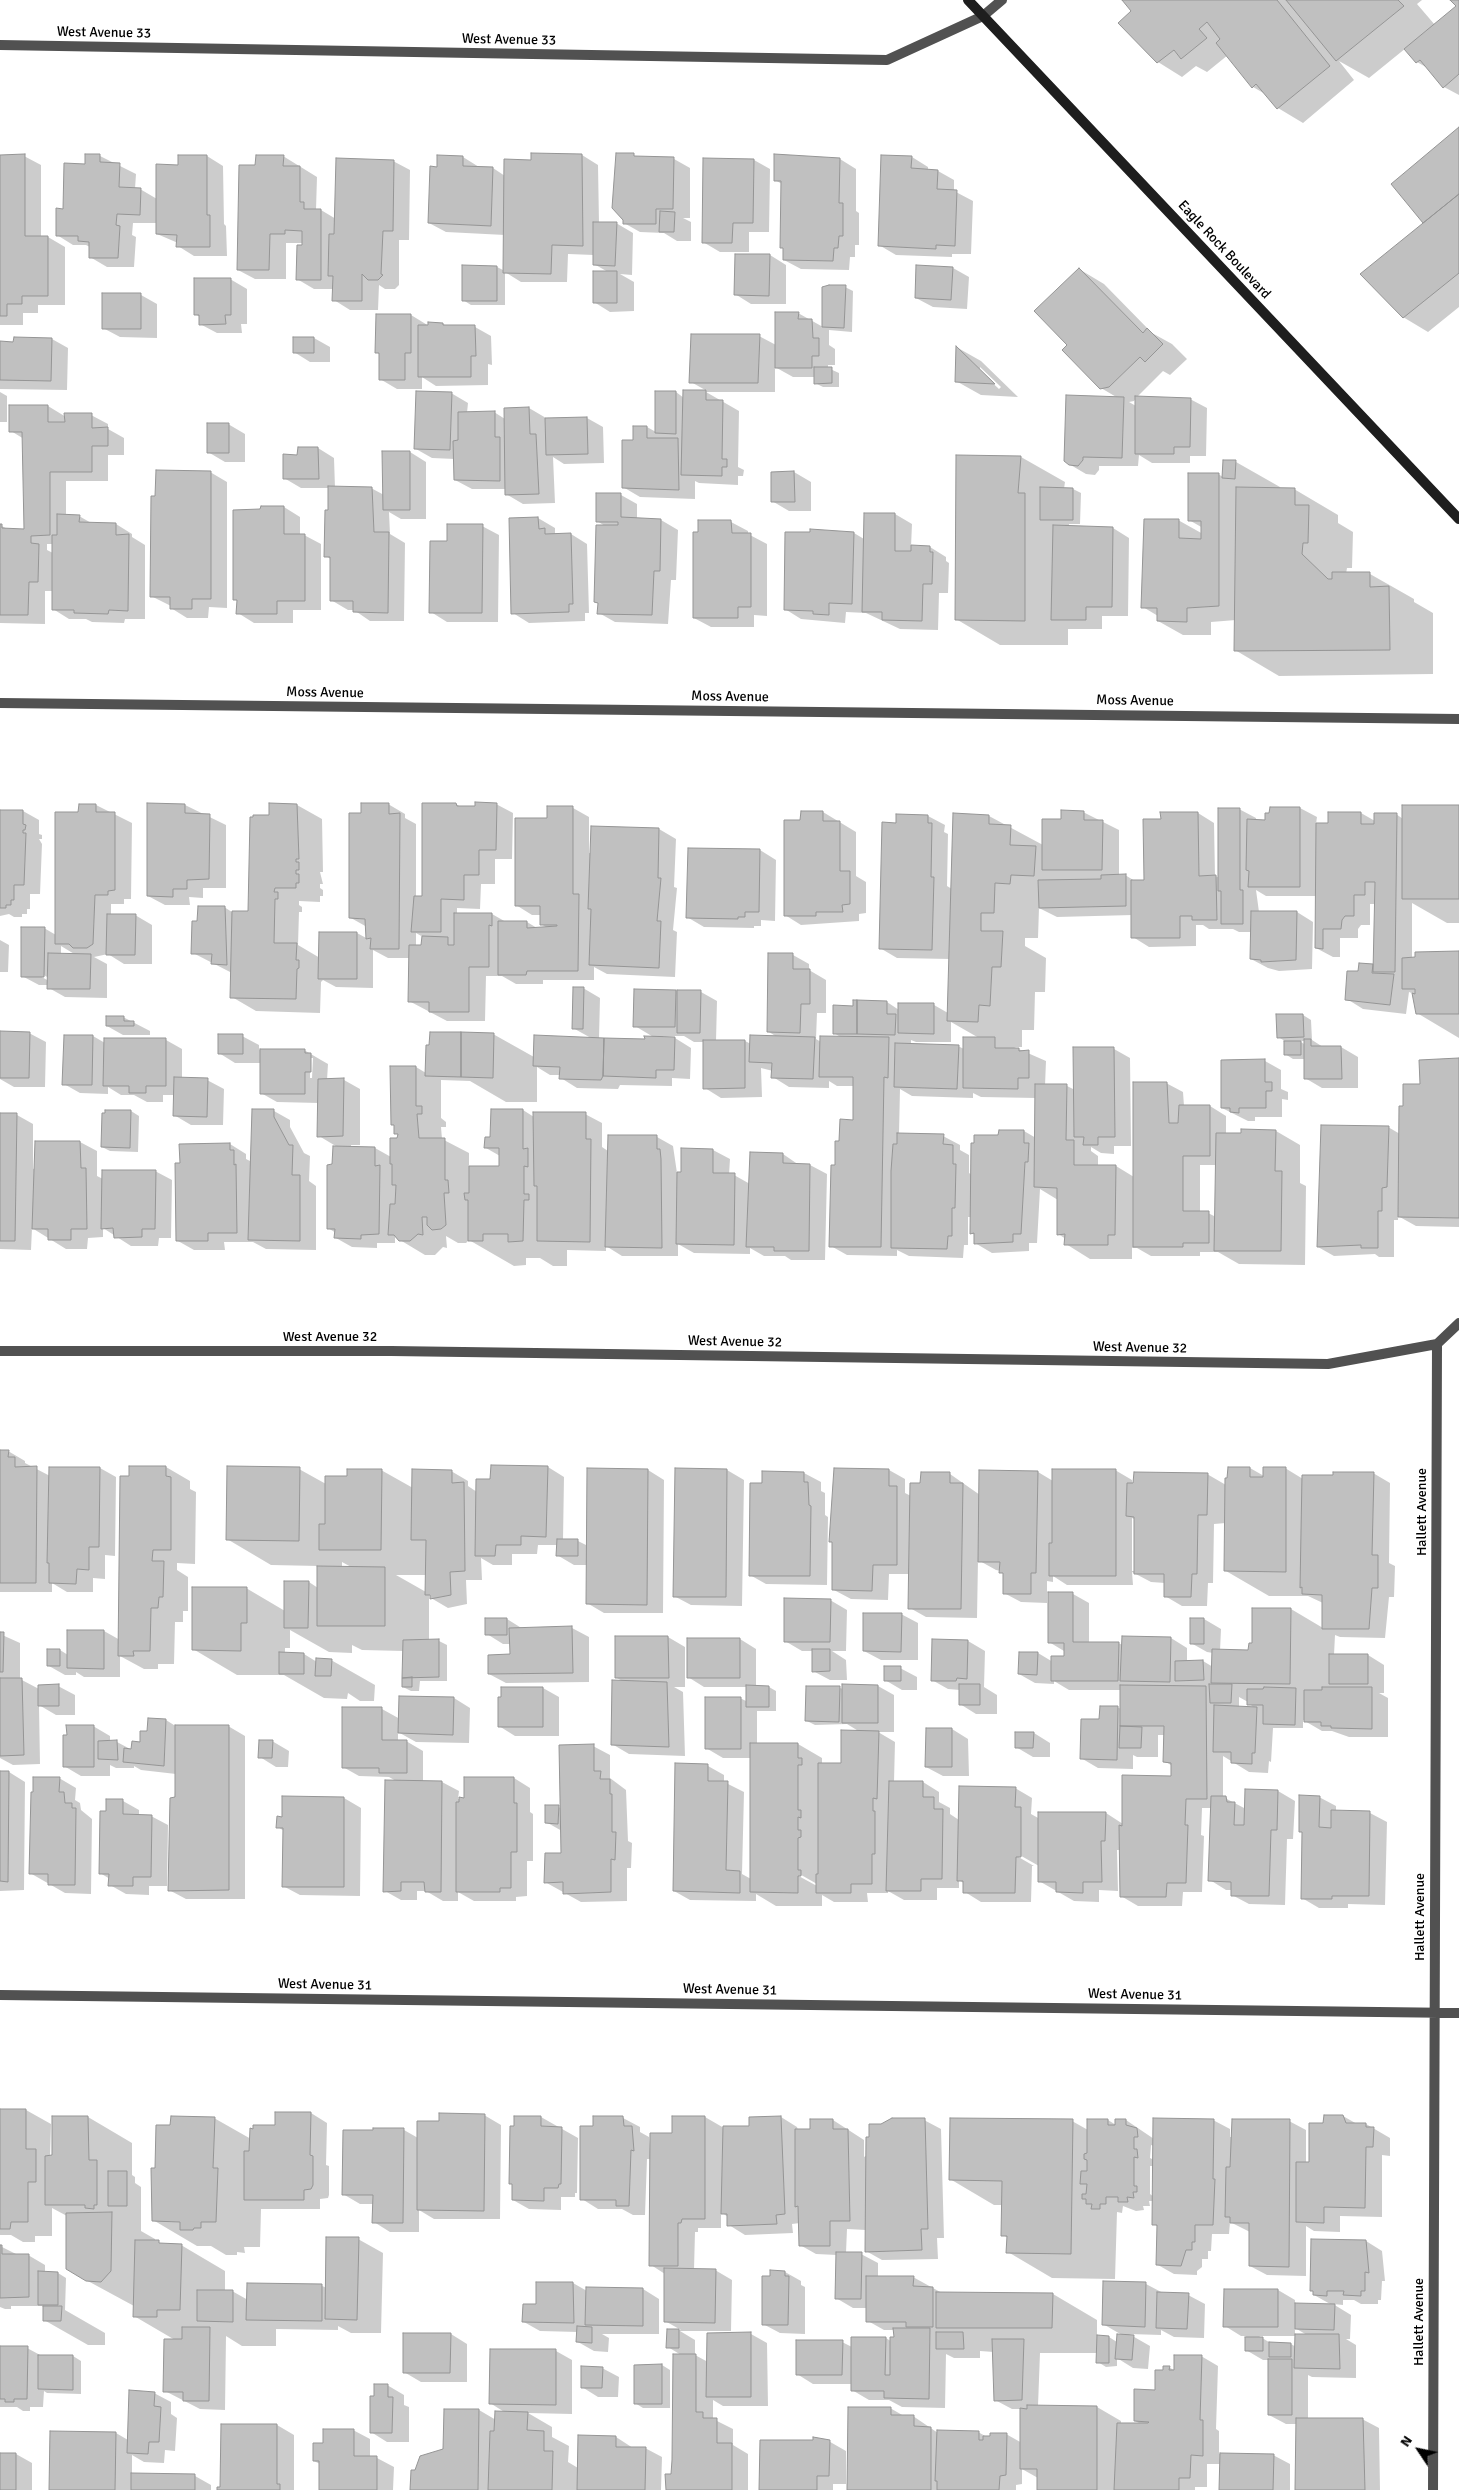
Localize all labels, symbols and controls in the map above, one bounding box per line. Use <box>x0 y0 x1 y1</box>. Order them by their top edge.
street label: West Avenue 33 <box>57 24 151 42</box>
street label: West Avenue 33 <box>462 31 556 49</box>
street label: Eagle Rock Boulevard <box>1174 197 1274 303</box>
street label: Moss Avenue <box>286 684 364 702</box>
street label: Moss Avenue <box>691 688 769 706</box>
street label: Moss Avenue <box>1096 692 1174 710</box>
street label: West Avenue 32 <box>283 1329 377 1345</box>
street label: West Avenue 32 <box>688 1333 782 1351</box>
street label: West Avenue 32 <box>1093 1339 1187 1357</box>
street label: Hallett Avenue <box>1414 1468 1430 1556</box>
street label: Hallett Avenue <box>1412 1873 1428 1961</box>
street label: West Avenue 31 <box>278 1976 372 1994</box>
street label: West Avenue 31 <box>683 1981 777 1999</box>
street label: West Avenue 31 <box>1088 1986 1182 2004</box>
street label: Hallett Avenue <box>1411 2278 1427 2366</box>
north arrow <box>1394 2425 1444 2475</box>
text: N <box>1396 2433 1416 2450</box>

